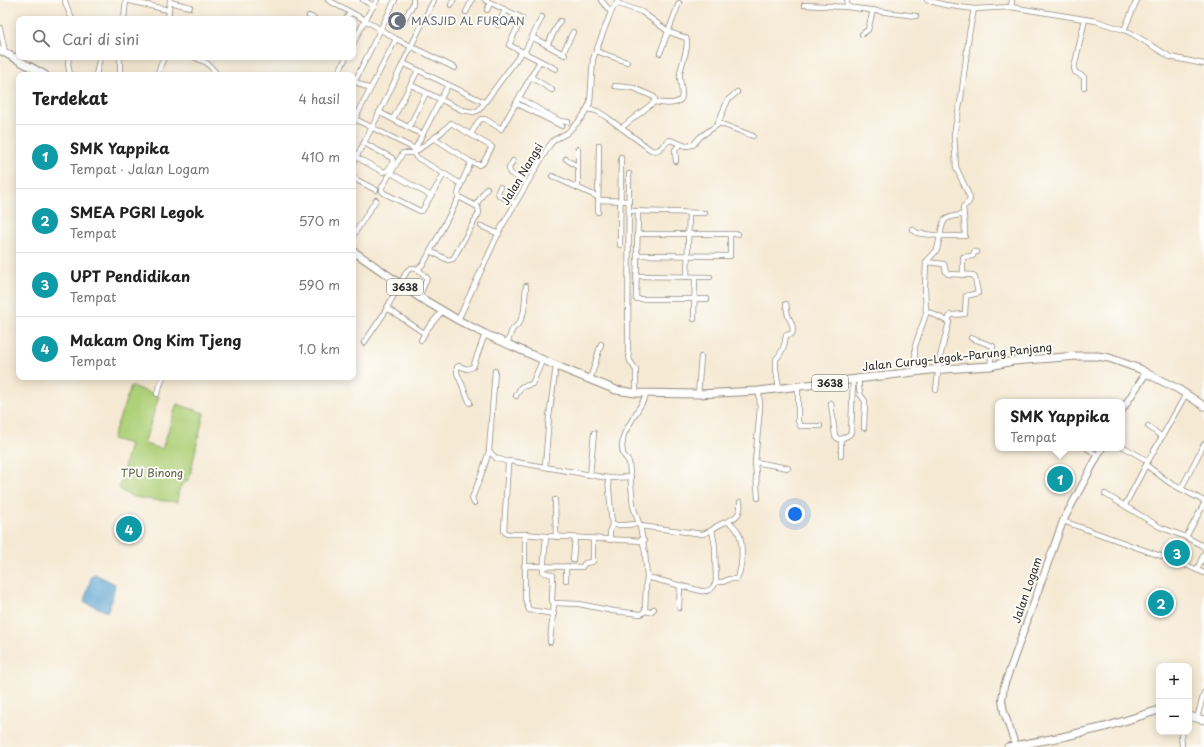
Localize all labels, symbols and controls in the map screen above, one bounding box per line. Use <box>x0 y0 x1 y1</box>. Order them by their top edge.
mosque icon: MASJID AL FURQAN <box>386 10 408 32</box>
place label: MASJID AL FURQAN <box>411 12 525 29</box>
search box <box>16 16 356 60</box>
icon: search <box>30 27 52 49</box>
text: Cari di sini <box>62 27 139 50</box>
text: Terdekat <box>32 85 108 111</box>
text: 4 hasil <box>298 89 340 108</box>
text: SMK Yappika <box>70 136 170 159</box>
street label: Jalan Nangsi <box>496 139 547 208</box>
text: 1 <box>42 147 48 166</box>
text: 410 m <box>301 147 340 166</box>
text: Tempat · Jalan Logam <box>70 159 210 178</box>
text: SMEA PGRI Legok <box>70 200 204 223</box>
text: 2 <box>40 211 50 230</box>
text: 570 m <box>299 211 340 230</box>
text: Tempat <box>70 223 116 242</box>
text: UPT Pendidikan <box>70 264 190 287</box>
text: 3 <box>41 275 49 294</box>
text: 590 m <box>298 275 340 294</box>
road number: 3638 <box>387 279 423 295</box>
text: Tempat <box>70 287 116 306</box>
text: Makam Ong Kim Tjeng <box>70 328 241 351</box>
street label: Jalan Curug–Legok–Parung Panjang <box>861 338 1053 375</box>
text: 4 <box>41 339 49 358</box>
text: 1.0 km <box>299 339 340 358</box>
text: Tempat <box>70 351 116 370</box>
road number: 3638 <box>812 375 848 391</box>
popup <box>995 399 1125 451</box>
text: SMK Yappika <box>1010 404 1110 427</box>
text: Tempat <box>1010 427 1056 446</box>
park label: TPU Binong <box>121 464 183 481</box>
pin: 1 <box>1047 464 1073 494</box>
your location <box>785 504 805 524</box>
pin: 4 <box>116 514 142 544</box>
pin: 3 <box>1164 538 1190 568</box>
street label: Jalan Logam <box>1007 554 1046 625</box>
pin: 2 <box>1148 588 1174 618</box>
map controls <box>1156 663 1192 735</box>
button: + <box>1156 663 1192 699</box>
button: − <box>1156 699 1192 735</box>

